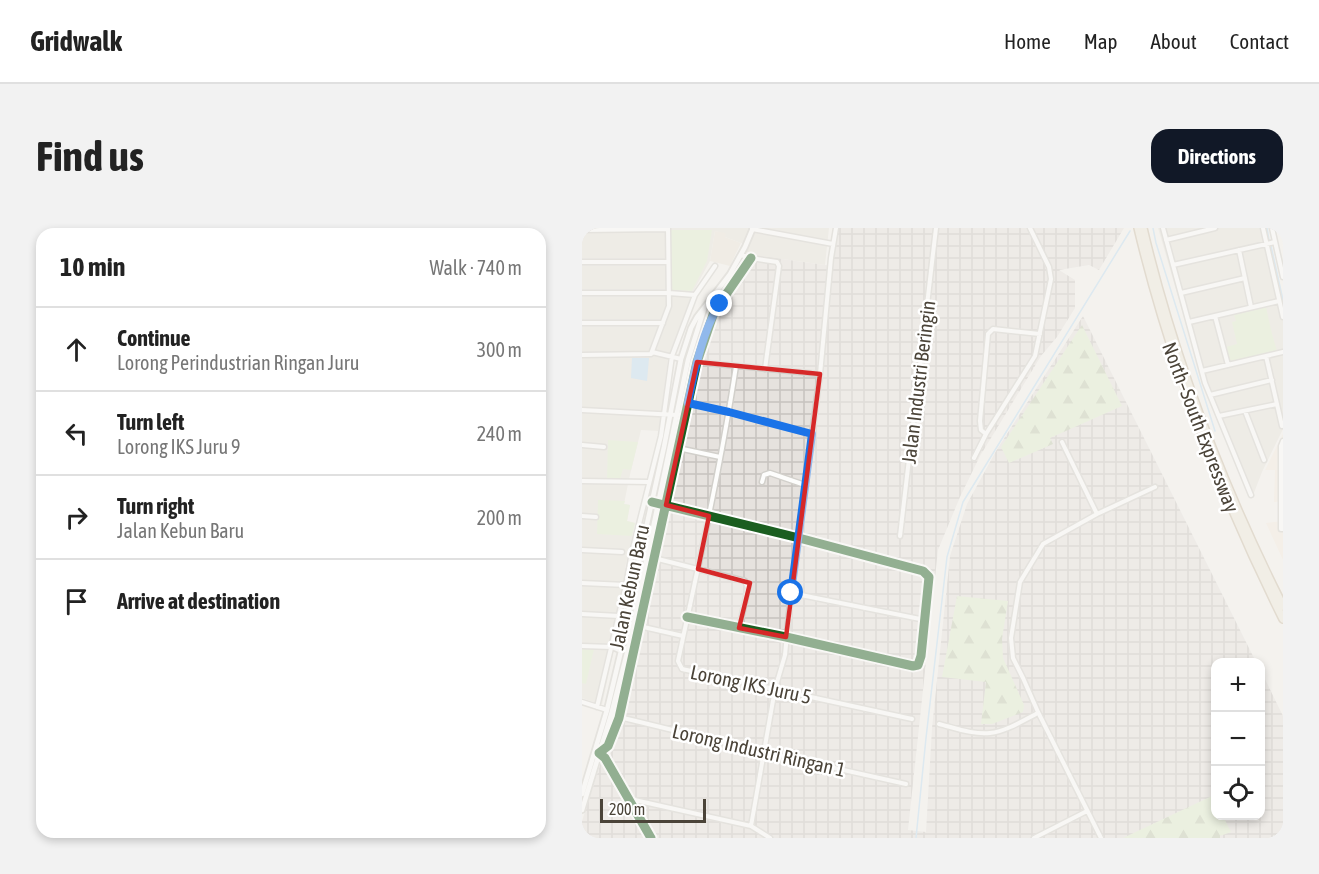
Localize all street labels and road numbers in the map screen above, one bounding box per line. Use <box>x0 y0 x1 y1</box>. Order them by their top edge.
street label: Jalan Industri Beringin <box>897 299 939 465</box>
street label: North–South Expressway <box>1158 339 1244 515</box>
street label: Jalan Kebun Baru <box>605 522 653 652</box>
street label: Lorong IKS Juru 5 <box>688 660 814 708</box>
street label: Lorong Industri Ringan 1 <box>670 719 848 781</box>

